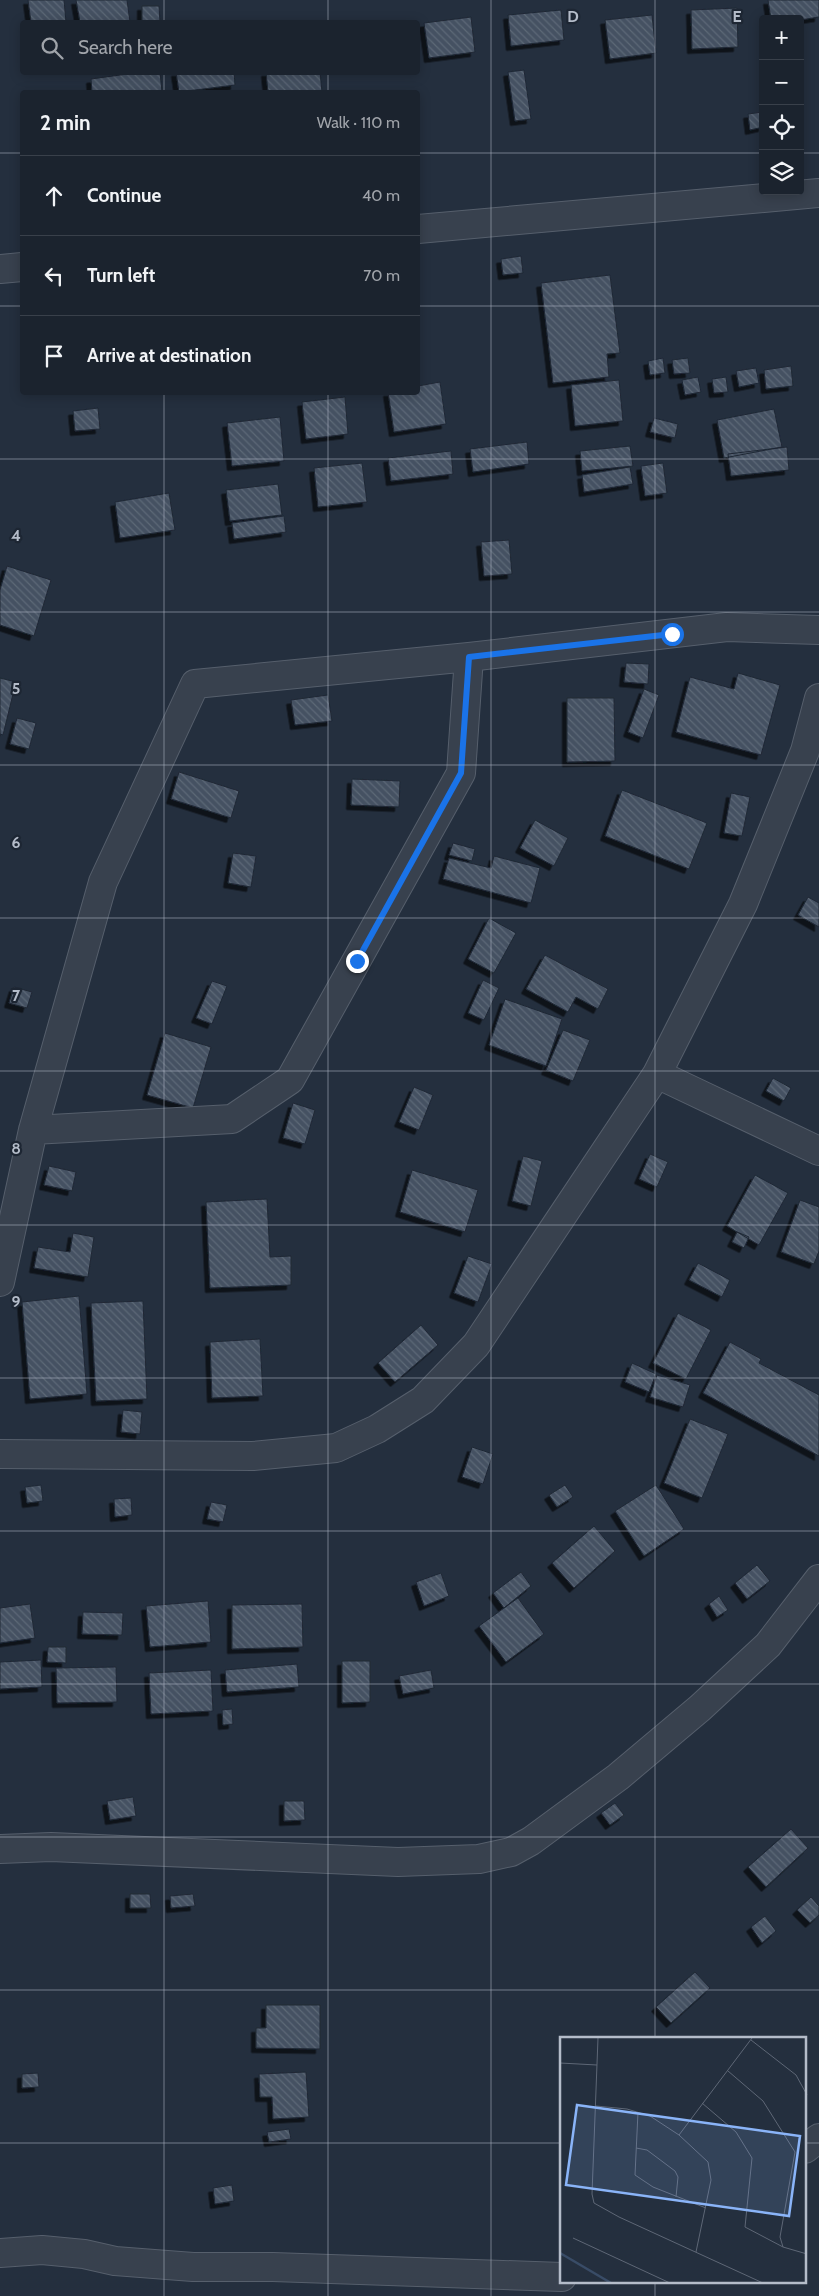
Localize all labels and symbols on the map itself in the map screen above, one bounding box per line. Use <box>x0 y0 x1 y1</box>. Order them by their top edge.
text: D <box>567 7 579 26</box>
text: E <box>732 7 742 26</box>
text: 4 <box>11 526 21 545</box>
route start <box>661 623 684 646</box>
text: 5 <box>12 679 20 698</box>
text: 6 <box>12 833 21 852</box>
route end <box>346 950 369 973</box>
text: 7 <box>12 986 21 1005</box>
text: 8 <box>11 1139 21 1158</box>
text: 9 <box>12 1292 21 1311</box>
inset map <box>560 2037 806 2284</box>

